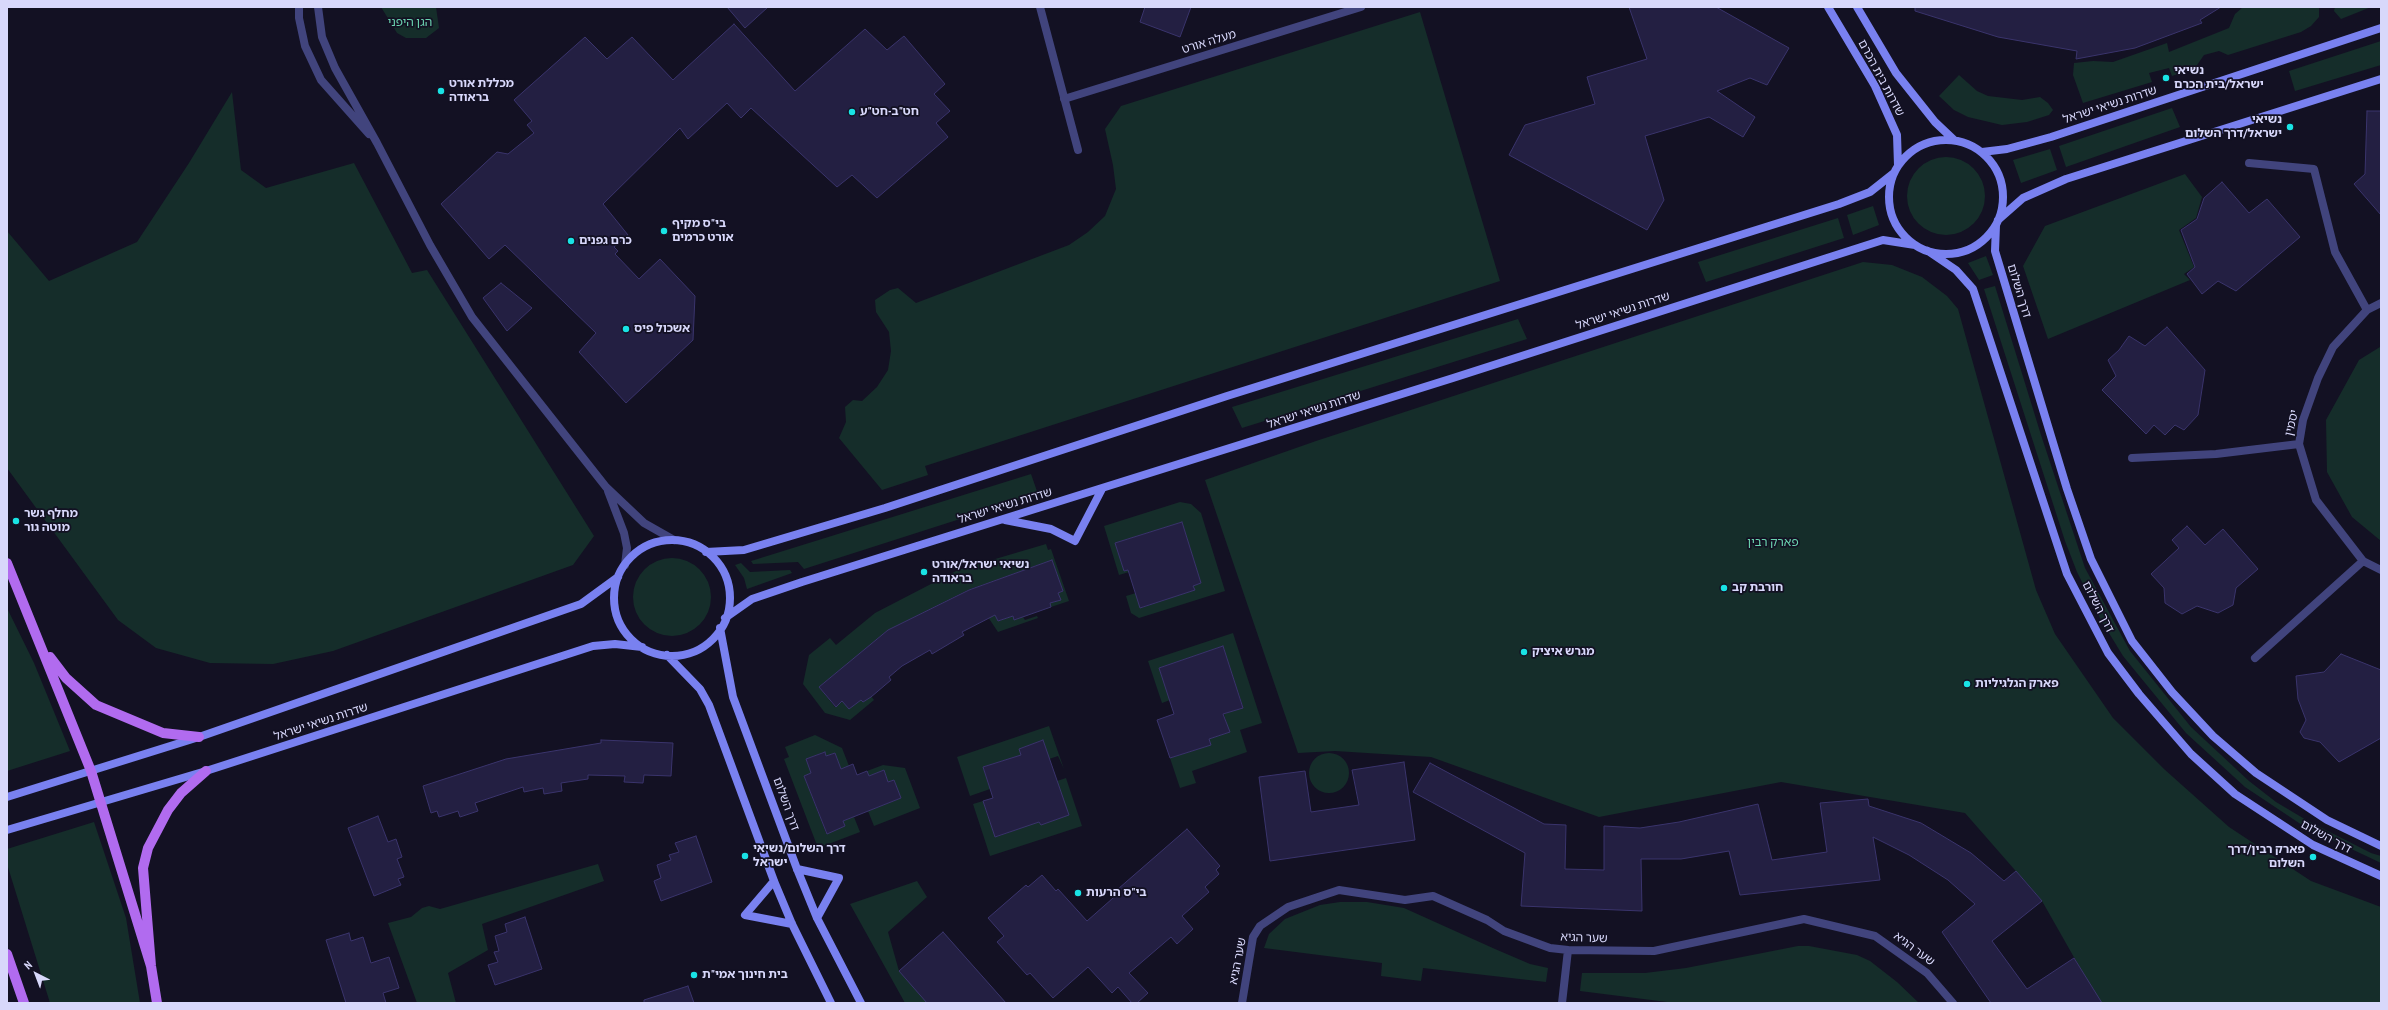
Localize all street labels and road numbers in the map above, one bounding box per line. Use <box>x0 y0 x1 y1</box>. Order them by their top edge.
street label: מעלה אורט <box>1180 27 1238 57</box>
street label: שדרות בית הכרם <box>1855 37 1907 119</box>
street label: שדרות נשיאי ישראל <box>2061 83 2159 127</box>
street label: דרך השלום <box>2004 262 2034 320</box>
street label: שדרות נשיאי ישראל <box>1574 289 1672 333</box>
street label: שדרות נשיאי ישראל <box>1265 388 1363 432</box>
street label: יסמין <box>2282 408 2302 438</box>
street label: שדרות נשיאי ישראל <box>956 485 1054 527</box>
street label: דרך השלום <box>2079 579 2117 635</box>
street label: שדרות נשיאי ישראל <box>272 700 370 744</box>
street label: דרך השלום <box>770 775 802 833</box>
street label: דרך השלום <box>2298 817 2354 857</box>
street label: שער הגיא <box>1891 929 1937 969</box>
street label: שער הגיא <box>1560 930 1608 946</box>
street label: שער הגיא <box>1226 936 1250 986</box>

